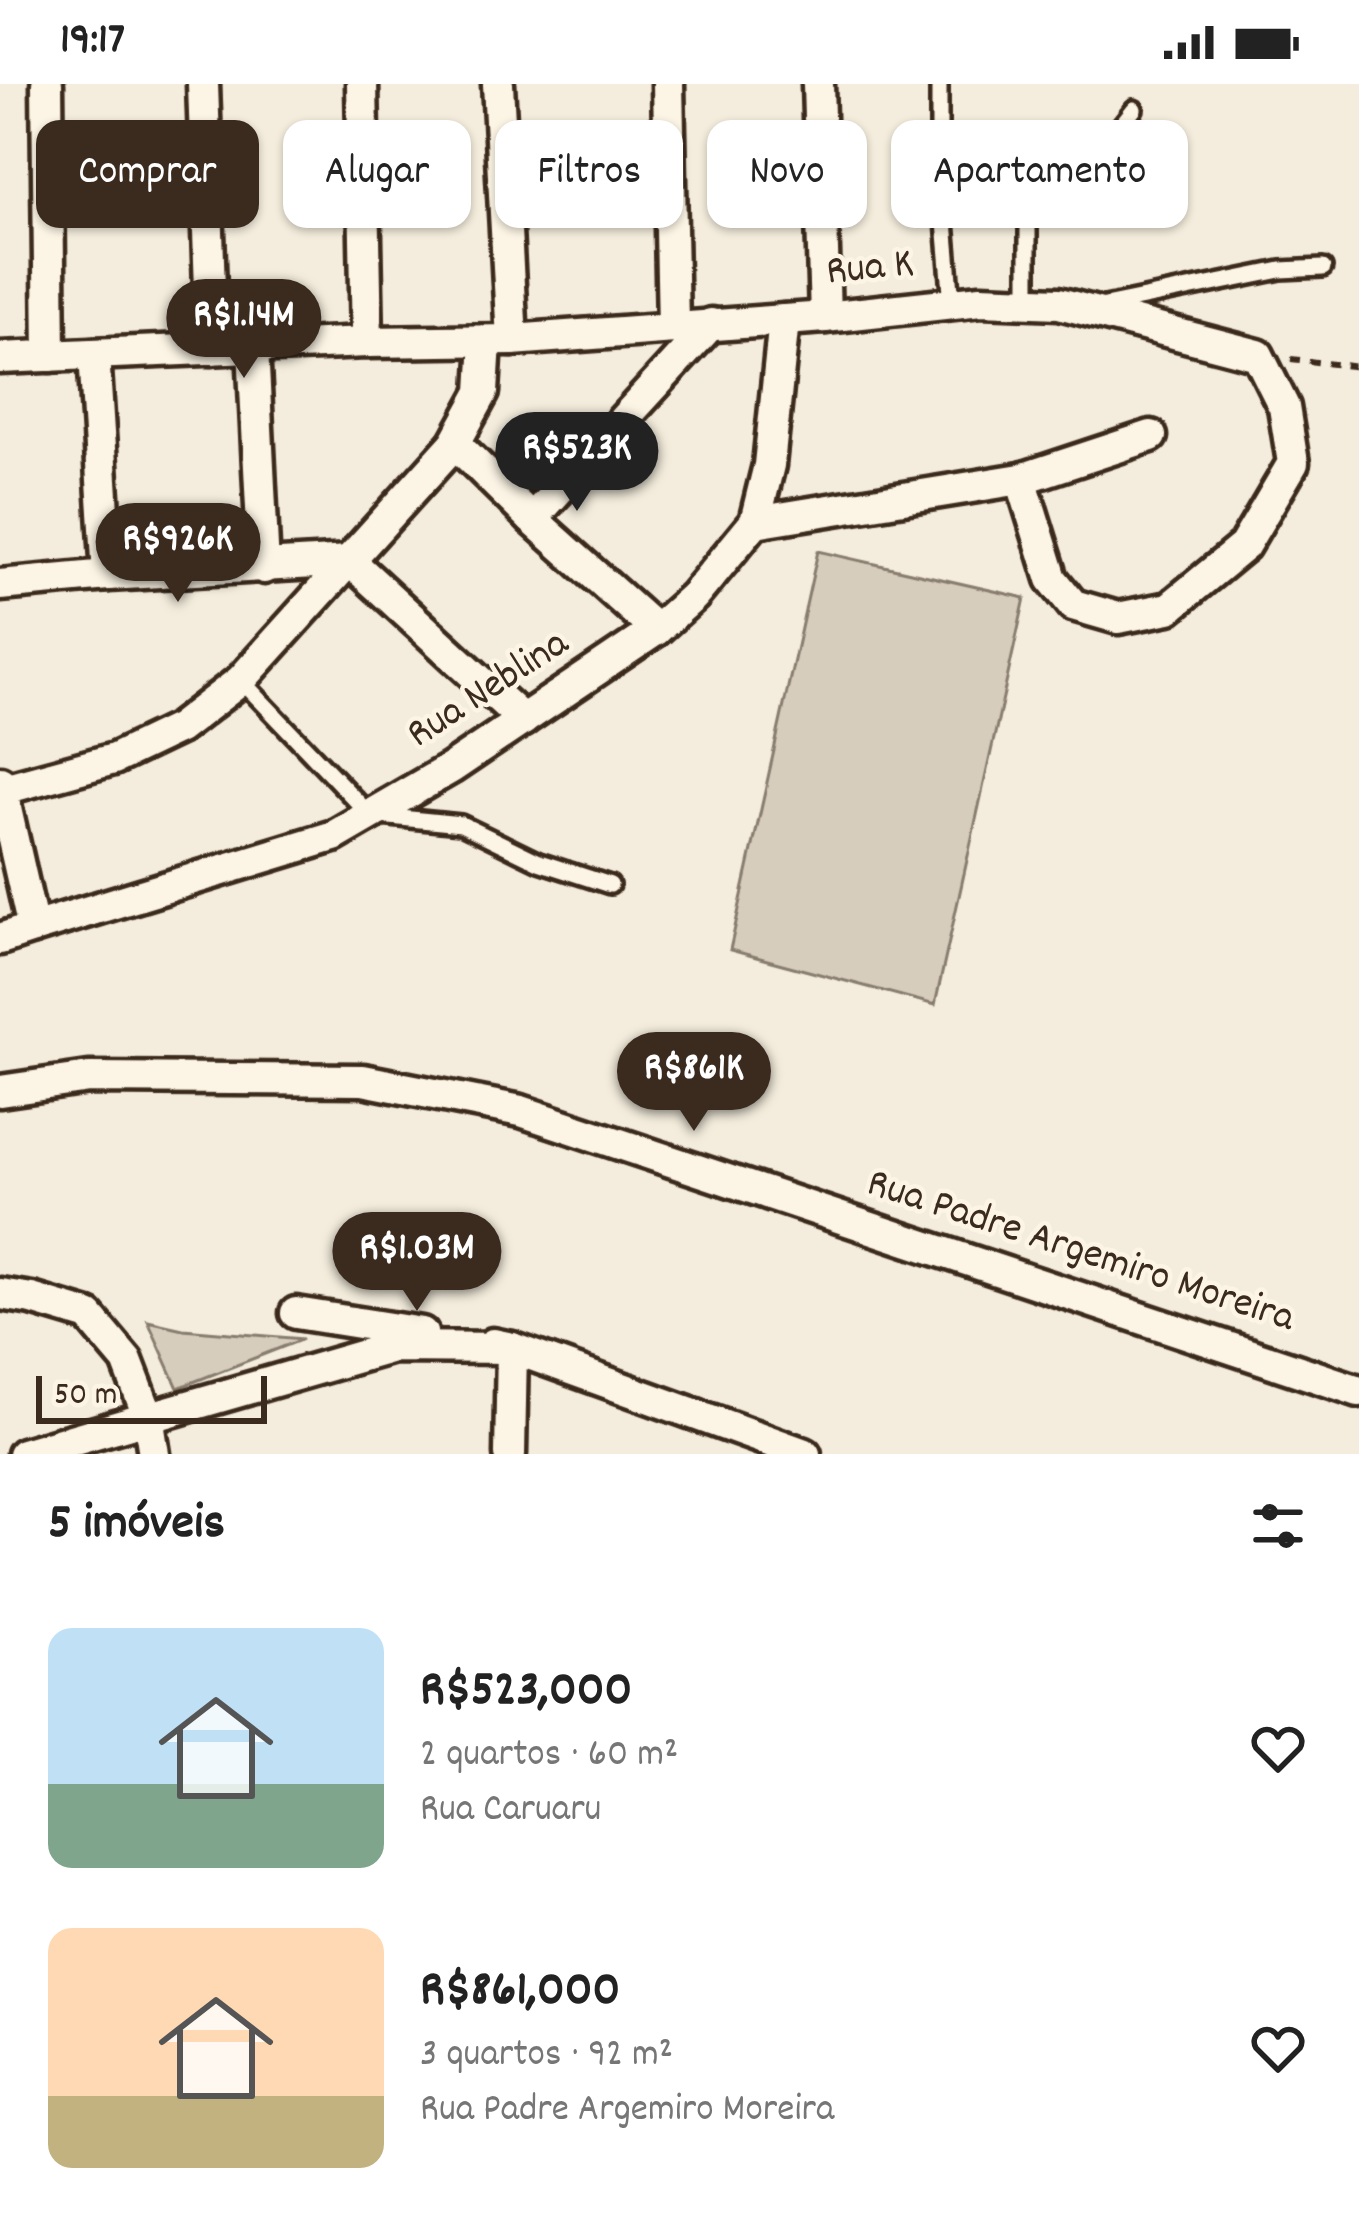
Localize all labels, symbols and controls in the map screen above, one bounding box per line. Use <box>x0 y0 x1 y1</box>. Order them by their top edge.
text: 19:17 <box>60 10 125 74</box>
chip: Comprar <box>36 120 259 228</box>
chip: Alugar <box>283 120 471 228</box>
chip: Filtros <box>495 120 683 228</box>
chip: Novo <box>707 120 867 228</box>
chip: Apartamento <box>891 120 1188 228</box>
street label: Rua K <box>823 236 917 304</box>
pin: R$1.14M <box>133 279 355 381</box>
text: R$1.14M <box>193 290 295 345</box>
pin: R$523K <box>479 412 675 514</box>
text: R$523K <box>522 423 632 478</box>
pin: R$926K <box>80 503 276 605</box>
text: R$926K <box>123 514 233 569</box>
street label: Rua Neblina <box>396 616 583 766</box>
pin: R$861K <box>596 1032 792 1134</box>
text: R$861K <box>644 1043 744 1098</box>
street label: Rua Padre Argemiro Moreira <box>859 1156 1303 1351</box>
pin: R$1.03M <box>306 1212 528 1314</box>
text: R$1.03M <box>359 1223 475 1278</box>
scale bar <box>36 1370 267 1423</box>
text: 50 m <box>54 1373 118 1420</box>
text: 5 imóveis <box>48 1490 225 1562</box>
icon: filters <box>1245 1493 1311 1559</box>
text: R$523,000 <box>420 1657 632 1729</box>
icon: home <box>144 1676 288 1820</box>
icon: heart <box>1245 1715 1311 1781</box>
text: 2 quartos · 60 m² <box>420 1729 678 1784</box>
text: Rua Caruaru <box>420 1784 601 1839</box>
text: R$861,000 <box>420 1957 620 2029</box>
icon: home <box>144 1976 288 2120</box>
icon: heart <box>1245 2015 1311 2081</box>
text: 3 quartos · 92 m² <box>420 2029 673 2084</box>
text: Rua Padre Argemiro Moreira <box>420 2084 834 2139</box>

